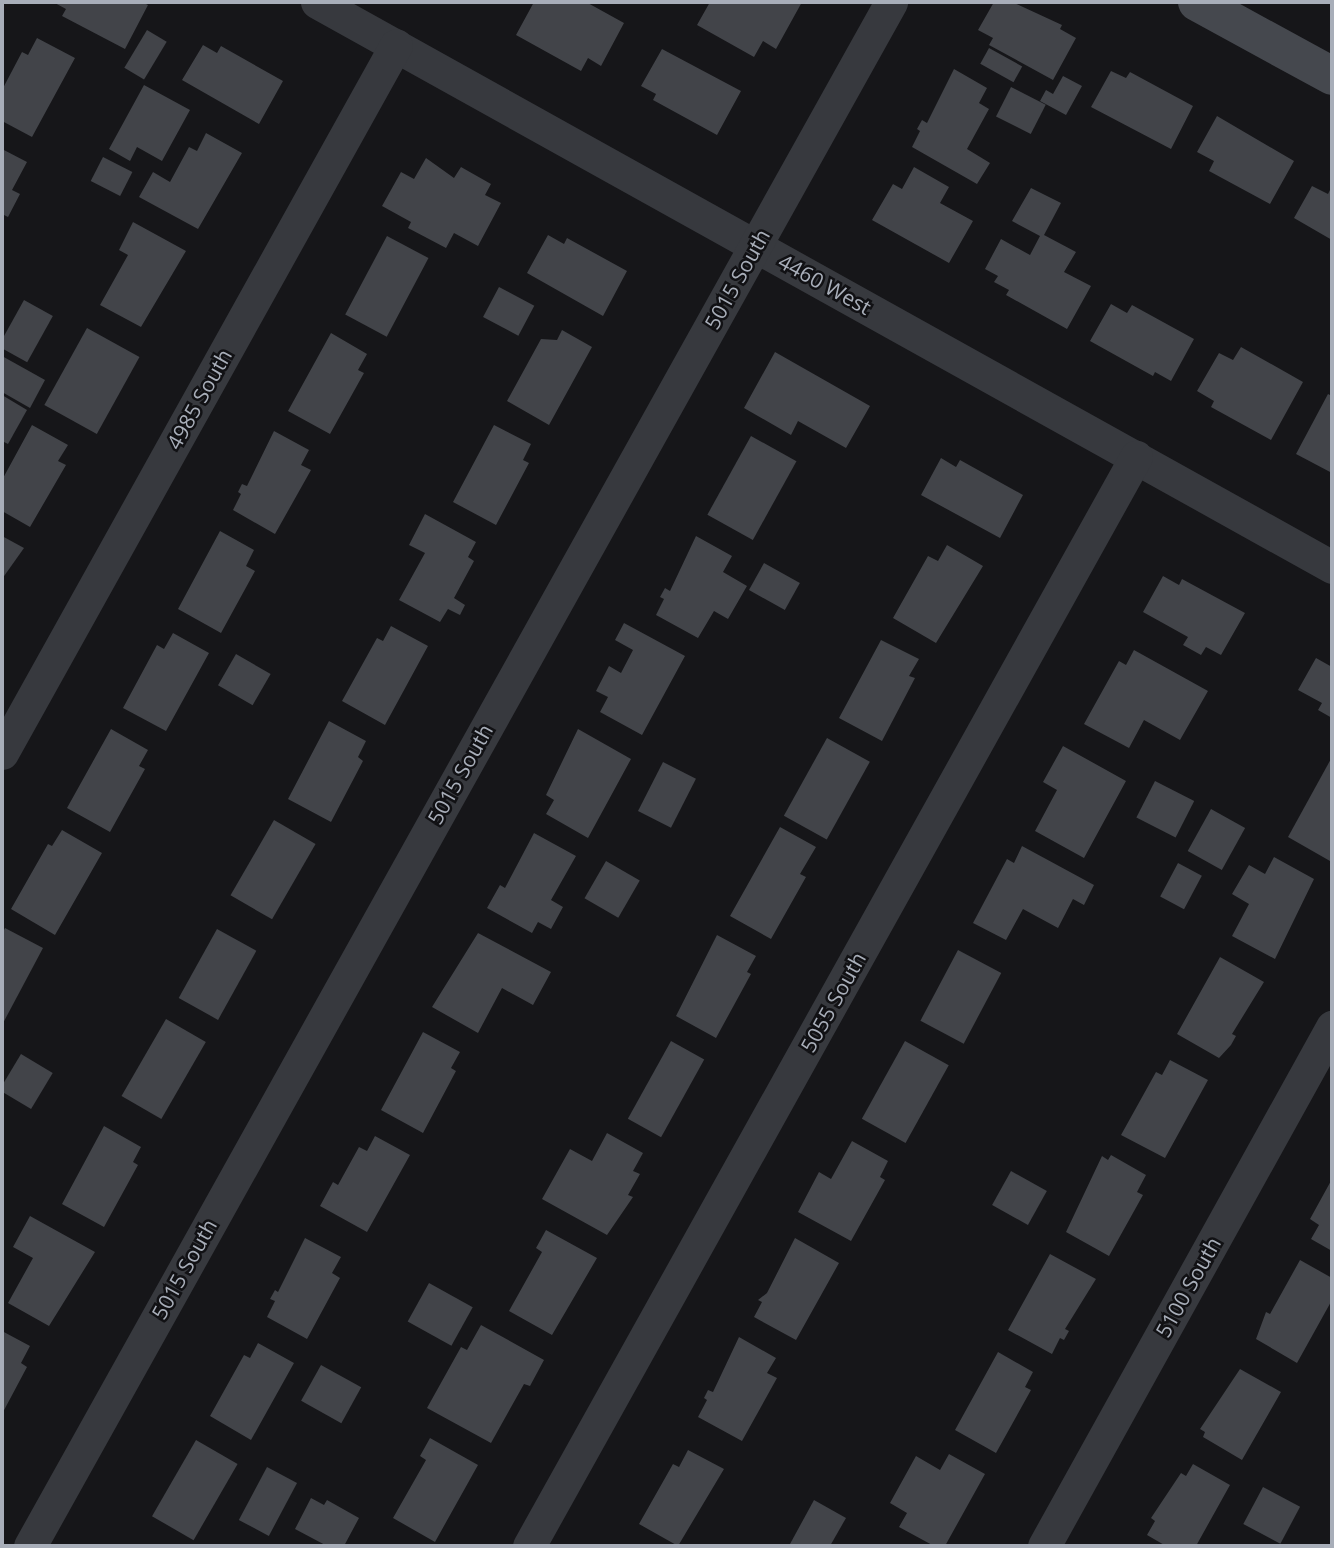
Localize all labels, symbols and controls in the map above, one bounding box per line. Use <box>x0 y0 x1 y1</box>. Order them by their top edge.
street label: 5015 South <box>699 224 775 334</box>
street label: 4460 West <box>774 248 876 320</box>
street label: 4985 South <box>161 344 237 454</box>
street label: 5015 South <box>422 719 498 829</box>
street label: 5055 South <box>795 947 871 1057</box>
street label: 5015 South <box>146 1214 222 1324</box>
street label: 5100 South <box>1150 1232 1226 1342</box>

